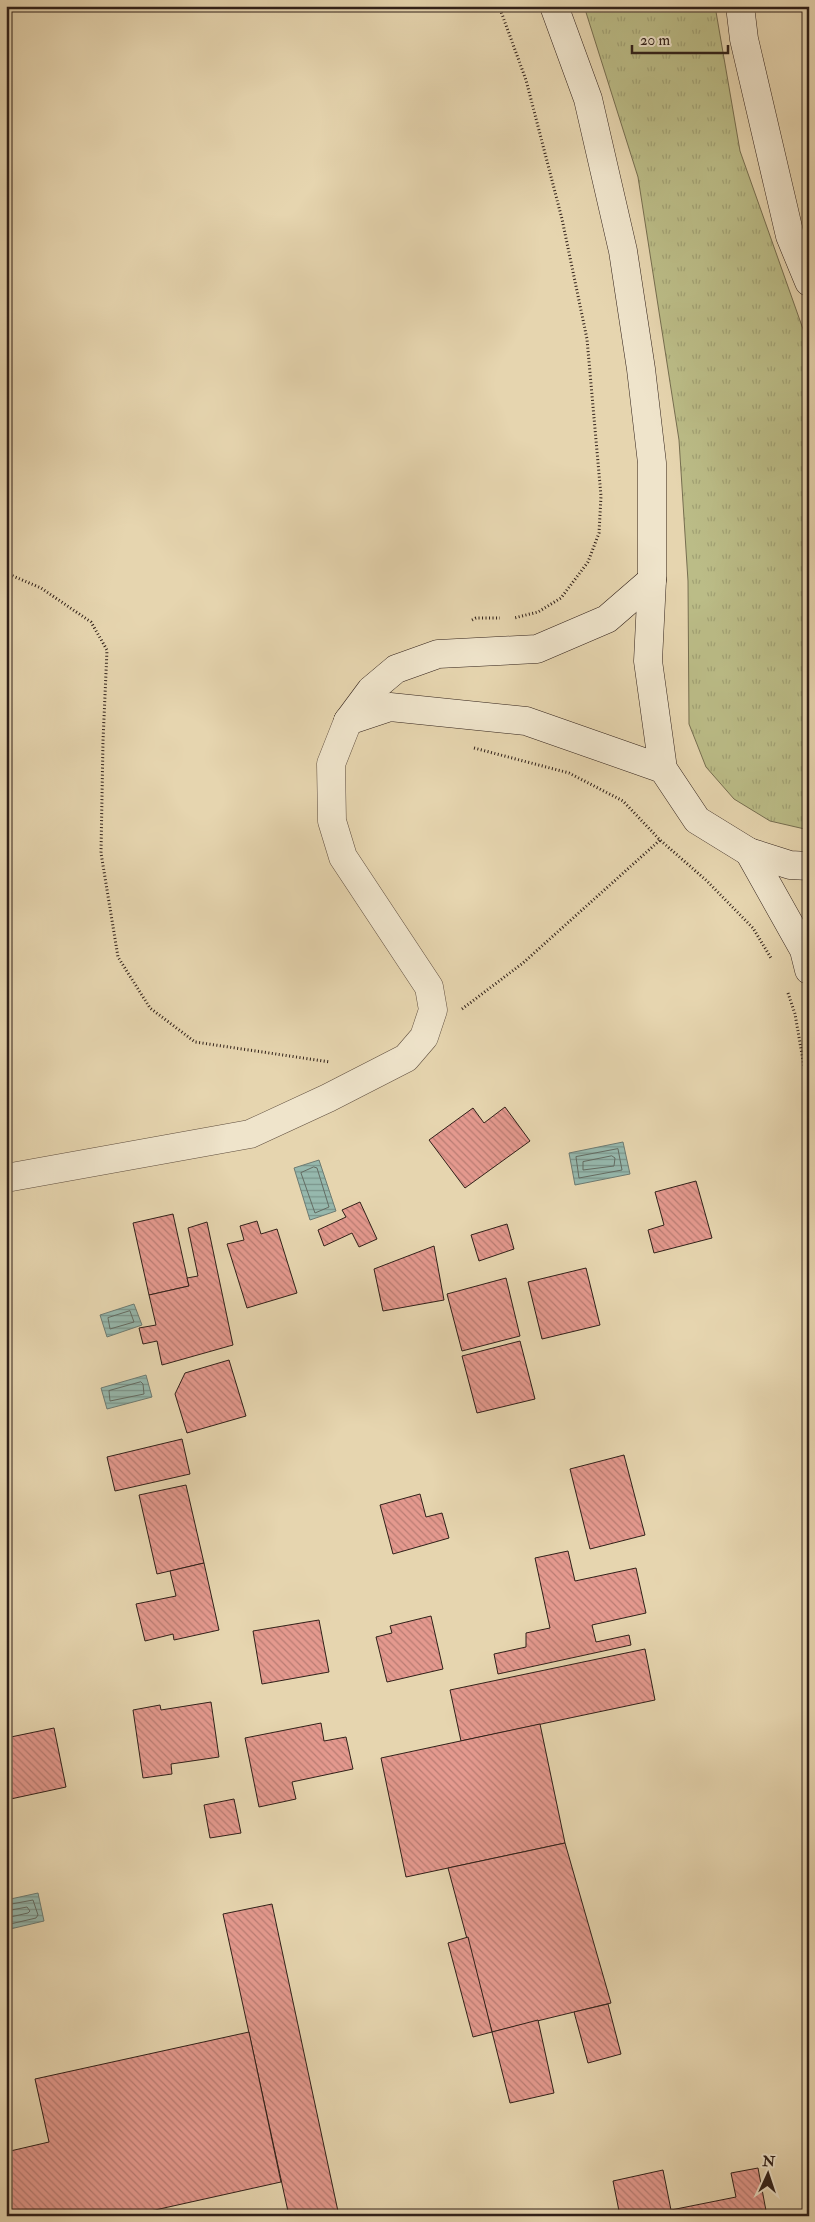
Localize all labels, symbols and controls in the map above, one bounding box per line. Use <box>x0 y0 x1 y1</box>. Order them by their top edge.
scale bar <box>632 22 729 54</box>
text: 20 m <box>640 31 670 50</box>
north arrow <box>742 2150 792 2200</box>
text: N <box>761 2153 776 2170</box>

